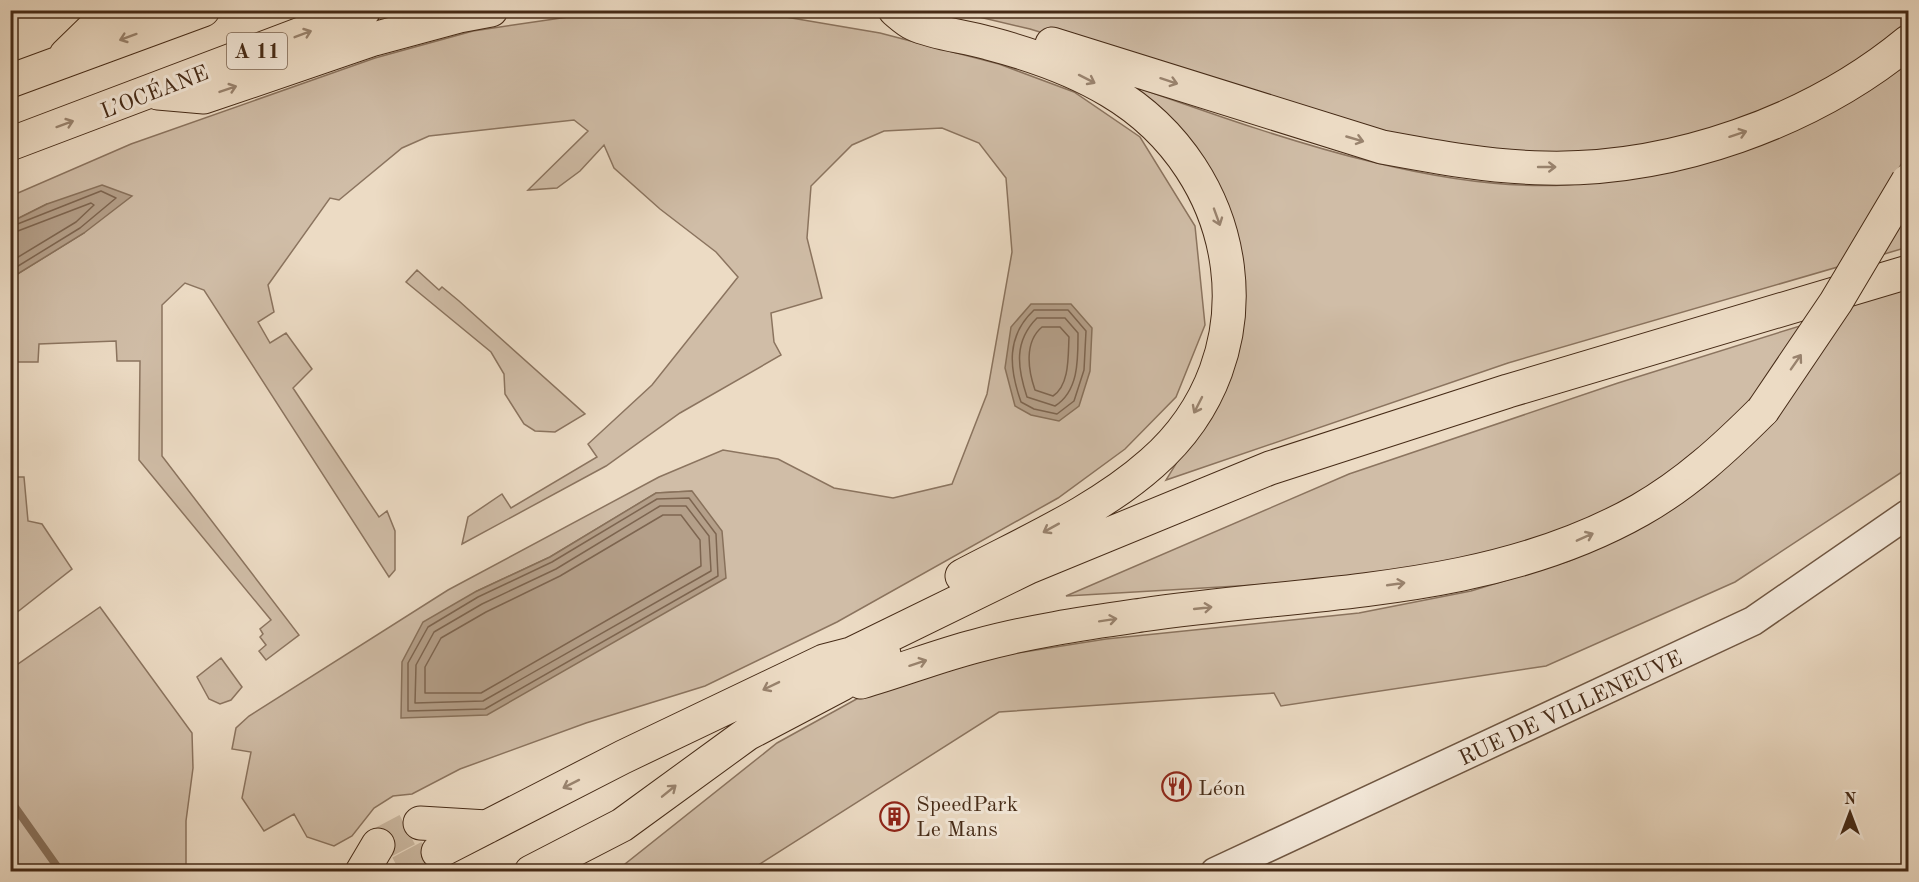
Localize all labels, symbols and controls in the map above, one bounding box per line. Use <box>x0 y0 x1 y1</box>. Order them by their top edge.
one-way arrow <box>293 28 311 39</box>
one-way arrow <box>119 33 138 44</box>
road number: A 11 <box>227 33 287 69</box>
street label: L’OCÉANE <box>97 59 212 123</box>
one-way arrow <box>1078 74 1096 85</box>
one-way arrow <box>1159 76 1178 87</box>
one-way arrow <box>218 82 237 93</box>
one-way arrow <box>55 117 74 128</box>
one-way arrow <box>1728 128 1747 139</box>
one-way arrow <box>1345 134 1364 145</box>
one-way arrow <box>1537 161 1557 173</box>
one-way arrow <box>1213 207 1224 226</box>
one-way arrow <box>1790 355 1803 371</box>
one-way arrow <box>1192 396 1204 414</box>
one-way arrow <box>1043 523 1061 534</box>
one-way arrow <box>1575 531 1593 543</box>
one-way arrow <box>1386 579 1406 590</box>
one-way arrow <box>1192 602 1212 613</box>
one-way arrow <box>1097 615 1117 626</box>
street label: RUE DE VILLENEUVE <box>1456 647 1686 770</box>
one-way arrow <box>908 657 927 668</box>
one-way arrow <box>763 681 781 693</box>
restaurant icon: Léon <box>1161 771 1193 803</box>
place label: Léon <box>1198 778 1246 800</box>
one-way arrow <box>563 779 581 790</box>
north arrow <box>1820 783 1880 843</box>
one-way arrow <box>661 785 677 798</box>
text: N <box>1844 792 1857 808</box>
place label: SpeedPark Le Mans <box>916 794 1018 841</box>
building icon: SpeedPark Le Mans <box>879 800 911 832</box>

